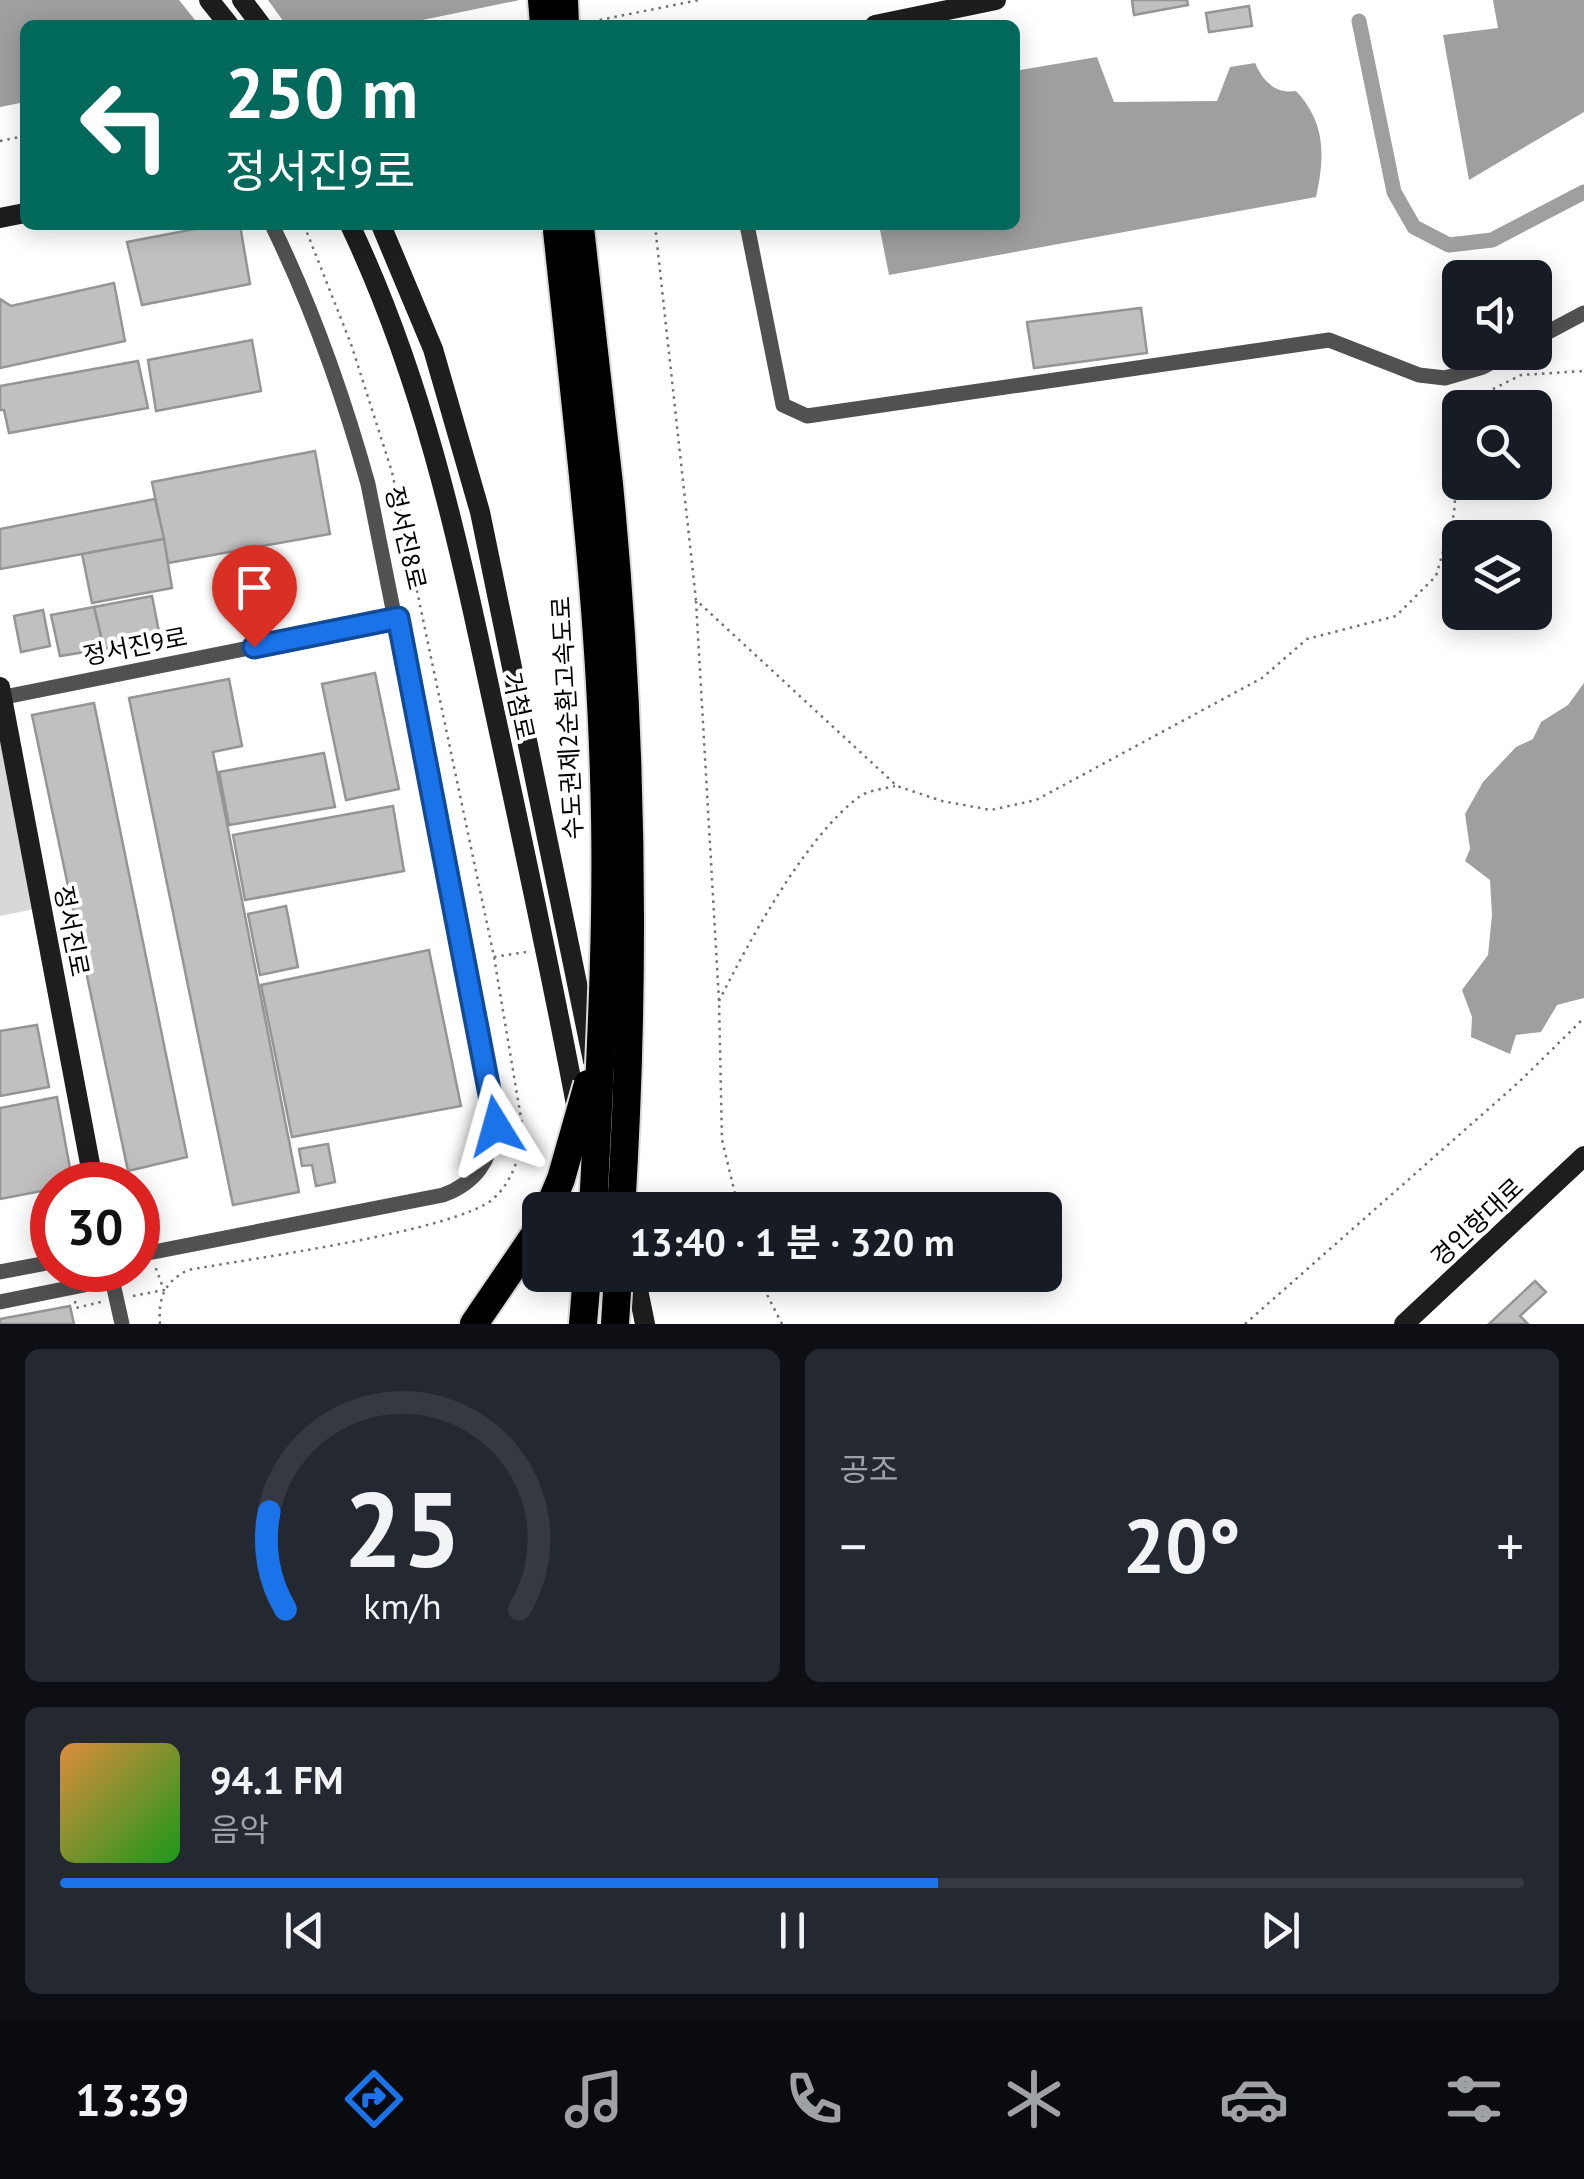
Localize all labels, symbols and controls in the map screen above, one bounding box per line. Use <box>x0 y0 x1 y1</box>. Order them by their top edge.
text: 250 m <box>225 47 418 137</box>
icon: left <box>60 60 190 190</box>
text: 정서진9로 <box>225 141 415 199</box>
map controls <box>1442 260 1552 630</box>
button: sound <box>1442 260 1552 370</box>
button: search <box>1442 390 1552 500</box>
street label: 정서진8로 <box>379 483 433 593</box>
button: layers <box>1442 520 1552 630</box>
pin <box>212 545 297 648</box>
icon: arrive <box>227 560 282 615</box>
street label: 수도권제2순환고속도로 <box>545 596 589 840</box>
street label: 정서진9로 <box>80 620 190 672</box>
street label: 거첨로 <box>496 669 542 743</box>
street label: 정서진로 <box>48 883 96 979</box>
position arrow <box>444 1074 548 1178</box>
speed limit sign: 30 <box>30 1162 160 1292</box>
street label: 경인항대로 <box>1424 1171 1530 1273</box>
text: 13:40 · 1 분 · 320 m <box>629 1217 955 1266</box>
text: 공조 <box>840 1448 898 1490</box>
text: 25 <box>343 1461 461 1596</box>
text: 20° <box>1123 1497 1241 1594</box>
text: − <box>840 1510 867 1581</box>
text: + <box>1496 1510 1524 1581</box>
text: km/h <box>363 1583 441 1629</box>
text: 94.1 FM <box>210 1755 343 1804</box>
text: 음악 <box>210 1808 269 1850</box>
icon: previous <box>277 1903 332 1958</box>
icon: pause <box>765 1903 820 1958</box>
icon: next <box>1253 1903 1308 1958</box>
icon: directions <box>339 2064 409 2134</box>
icon: music <box>559 2064 629 2134</box>
icon: phone <box>779 2064 849 2134</box>
icon: climate <box>999 2064 1069 2134</box>
icon: car <box>1219 2064 1289 2134</box>
icon: filters <box>1439 2064 1509 2134</box>
text: 13:39 <box>75 2070 189 2128</box>

